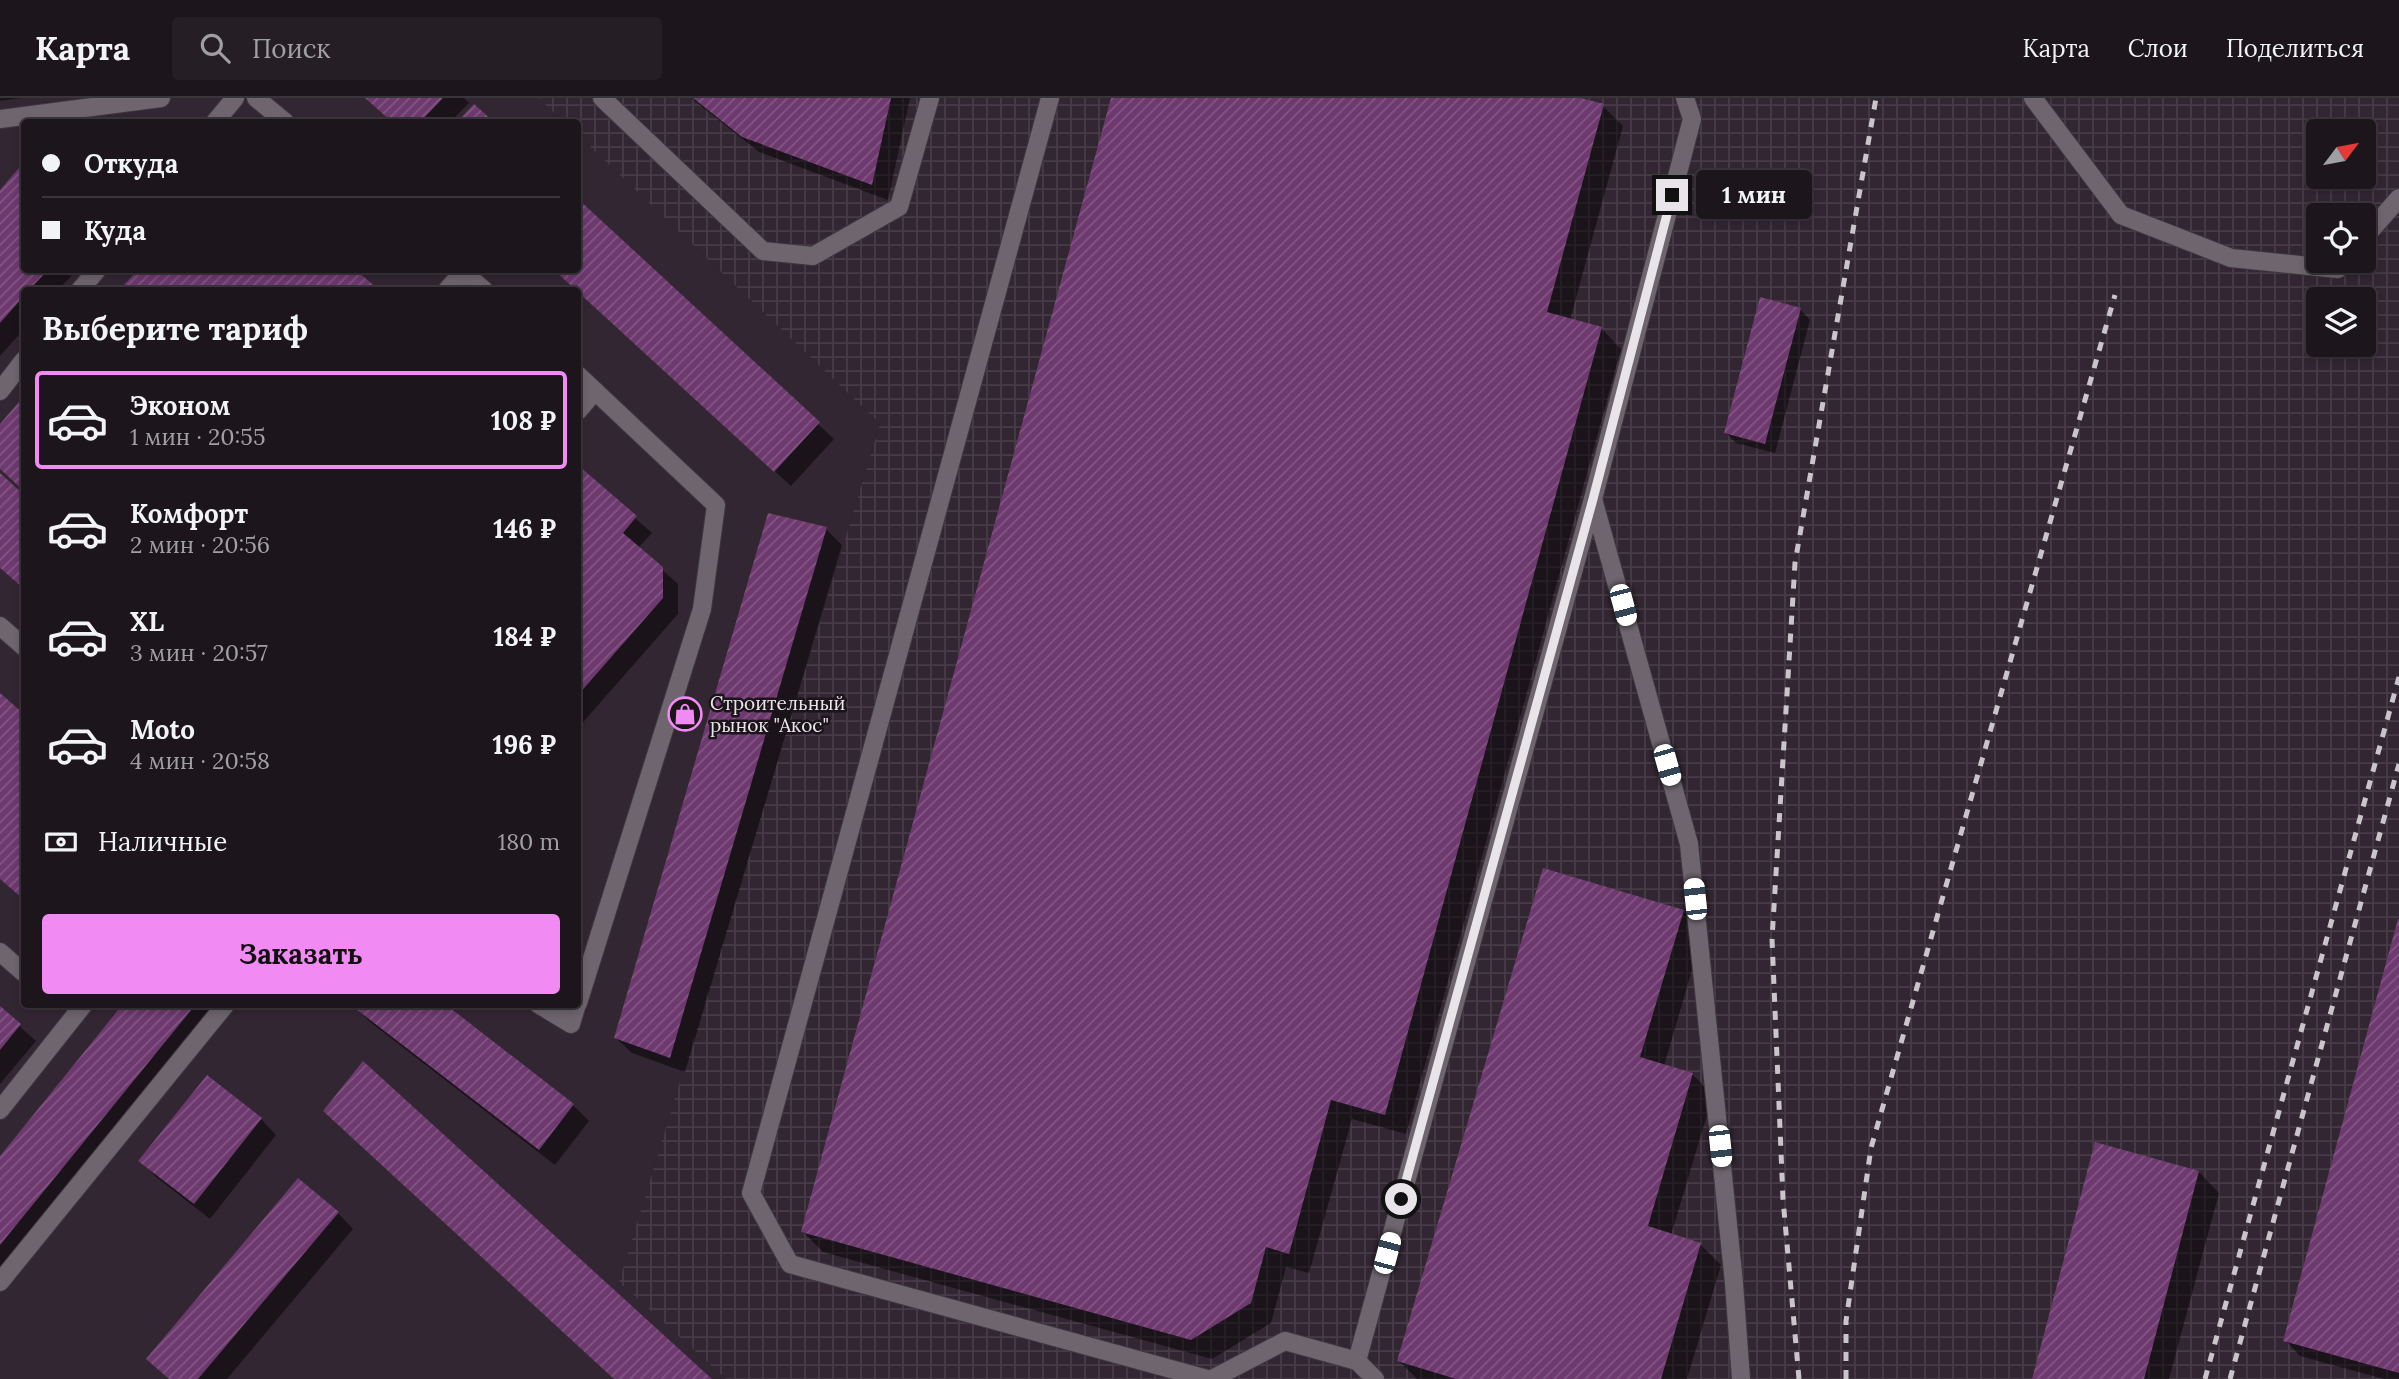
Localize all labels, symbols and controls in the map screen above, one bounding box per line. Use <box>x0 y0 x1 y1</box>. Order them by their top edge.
search box <box>172 17 662 80</box>
text: Карта <box>35 27 130 69</box>
icon: search <box>196 29 234 67</box>
text: Поиск <box>252 32 331 65</box>
text: Карта <box>2022 33 2090 64</box>
text: Слои <box>2128 33 2188 64</box>
text: Поделиться <box>2226 33 2364 64</box>
north arrow <box>2306 119 2376 189</box>
map controls <box>2306 119 2376 357</box>
text: Откуда <box>84 147 178 180</box>
callout: 1 мин <box>1696 170 1812 220</box>
route end <box>1656 179 1688 211</box>
text: 1 мин <box>1722 180 1786 209</box>
button: locate <box>2306 203 2376 273</box>
text: Куда <box>84 214 146 247</box>
button: layers <box>2306 287 2376 357</box>
text: Выберите тариф <box>42 308 308 349</box>
icon: car <box>46 389 109 452</box>
text: Эконом <box>130 389 230 422</box>
text: 108 ₽ <box>491 404 556 437</box>
text: 1 мин · 20:55 <box>130 422 265 451</box>
icon: car <box>46 497 109 560</box>
text: Комфорт <box>130 497 248 530</box>
text: 146 ₽ <box>493 512 556 545</box>
text: 2 мин · 20:56 <box>130 530 270 559</box>
car <box>1608 582 1639 628</box>
icon: car <box>46 605 109 668</box>
text: XL <box>130 605 164 638</box>
text: 184 ₽ <box>493 620 556 653</box>
text: 3 мин · 20:57 <box>130 638 268 667</box>
place label: Строительный рынок "Акос" <box>710 691 846 737</box>
shop icon: Строительный рынок "Акос" <box>666 695 704 733</box>
icon: car <box>46 713 109 776</box>
text: Moto <box>130 713 195 746</box>
text: 196 ₽ <box>493 728 556 761</box>
car <box>1652 742 1683 788</box>
text: 4 мин · 20:58 <box>130 746 270 775</box>
icon: cash <box>42 823 80 861</box>
text: Наличные <box>98 825 227 858</box>
text: 180 m <box>498 827 560 856</box>
car <box>1683 877 1708 921</box>
button: Заказать <box>42 914 560 994</box>
car <box>1708 1124 1733 1168</box>
route start <box>1385 1183 1417 1215</box>
car <box>1372 1230 1403 1276</box>

